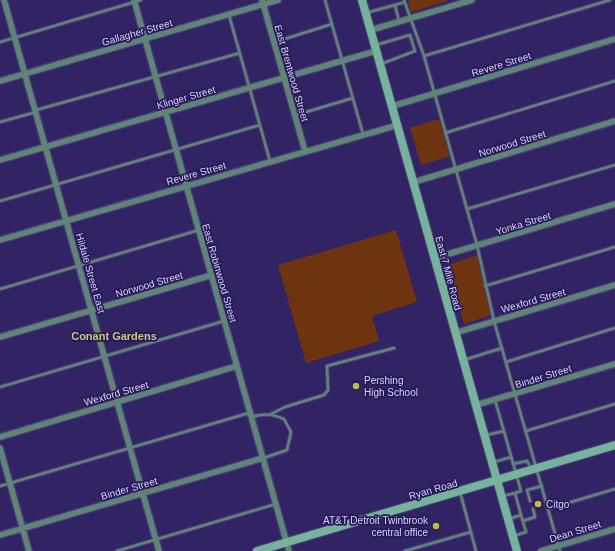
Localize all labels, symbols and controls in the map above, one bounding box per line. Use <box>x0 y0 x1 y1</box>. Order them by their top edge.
street label: Gallagher Street <box>101 17 174 48</box>
street label: East Brentwood Street <box>272 24 311 123</box>
street label: Revere Street <box>470 50 532 79</box>
street label: Klinger Street <box>155 84 217 111</box>
street label: Norwood Street <box>477 128 547 159</box>
street label: Revere Street <box>165 160 228 187</box>
street label: Yonka Street <box>494 210 552 237</box>
street label: East Robinwood Street <box>200 222 239 324</box>
street label: Hildale Street East <box>74 232 107 315</box>
street label: East 7 Mile Road <box>433 235 464 311</box>
street label: Norwood Street <box>114 270 184 299</box>
street label: Wexford Street <box>500 286 567 315</box>
district label: Conant Gardens <box>71 330 157 342</box>
street label: Binder Street <box>514 363 573 390</box>
place label: Pershing High School <box>364 375 418 398</box>
street label: Wexford Street <box>83 379 150 408</box>
marker: Pershing High School <box>351 381 361 391</box>
street label: Binder Street <box>100 475 159 502</box>
street label: Ryan Road <box>408 477 459 502</box>
marker: Citgo <box>533 499 543 509</box>
place label: Citgo <box>546 499 570 510</box>
place label: AT&T Detroit Twinbrook central office <box>323 515 429 538</box>
street label: Dean Street <box>548 518 602 545</box>
marker: AT&T Detroit Twinbrook central office <box>431 521 441 531</box>

